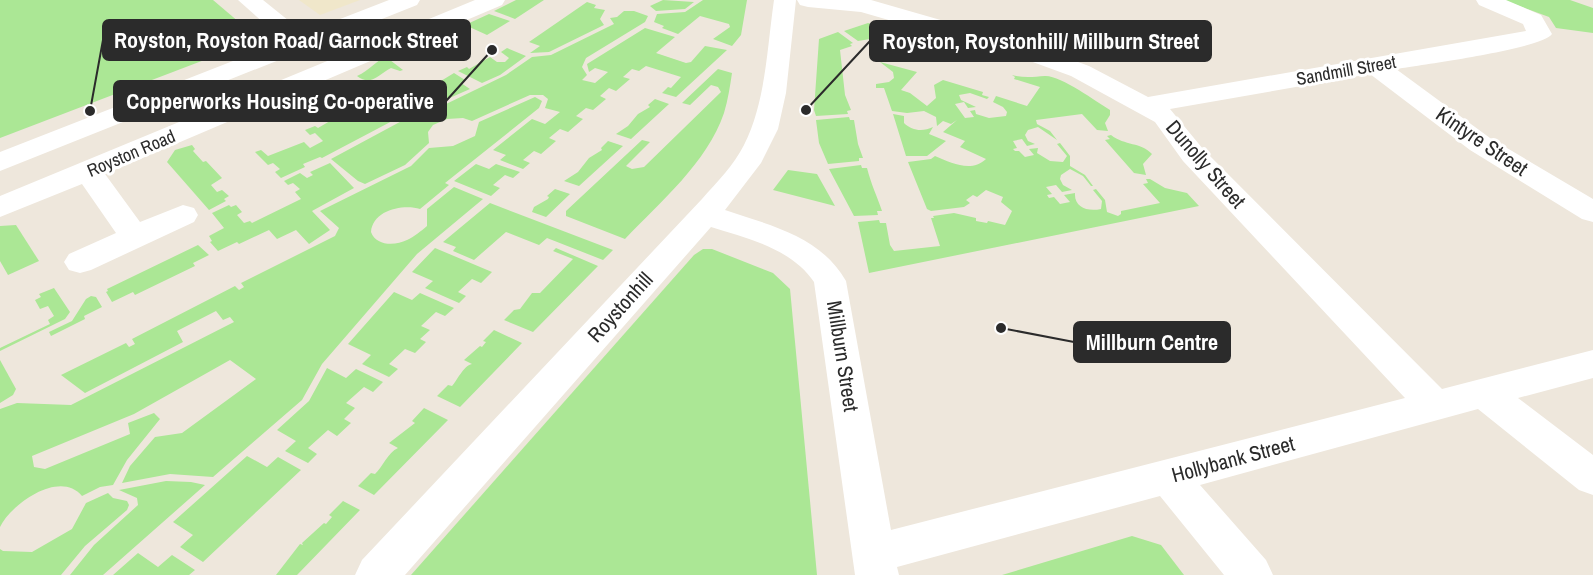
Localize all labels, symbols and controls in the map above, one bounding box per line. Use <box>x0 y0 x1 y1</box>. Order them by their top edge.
callout: Royston, Royston Road/ Garnock Street <box>103 20 470 60</box>
callout: Royston, Roystonhill/ Millburn Street <box>870 21 1211 61</box>
text: Royston, Royston Road/ Garnock Street <box>114 25 458 55</box>
text: Royston, Roystonhill/ Millburn Street <box>883 26 1199 56</box>
street label: Sandmill Street <box>1294 49 1398 91</box>
callout: Copperworks Housing Co-operative <box>114 81 446 121</box>
text: Copperworks Housing Co-operative <box>126 86 434 116</box>
street label: Kintyre Street <box>1430 100 1534 183</box>
street label: Dunolly Street <box>1160 114 1253 214</box>
street label: Royston Road <box>83 123 179 183</box>
street label: Roystonhill <box>581 266 659 348</box>
street label: Millburn Street <box>820 298 866 414</box>
callout: Millburn Centre <box>1074 322 1230 362</box>
text: Millburn Centre <box>1086 327 1218 357</box>
street label: Hollybank Street <box>1168 429 1298 489</box>

